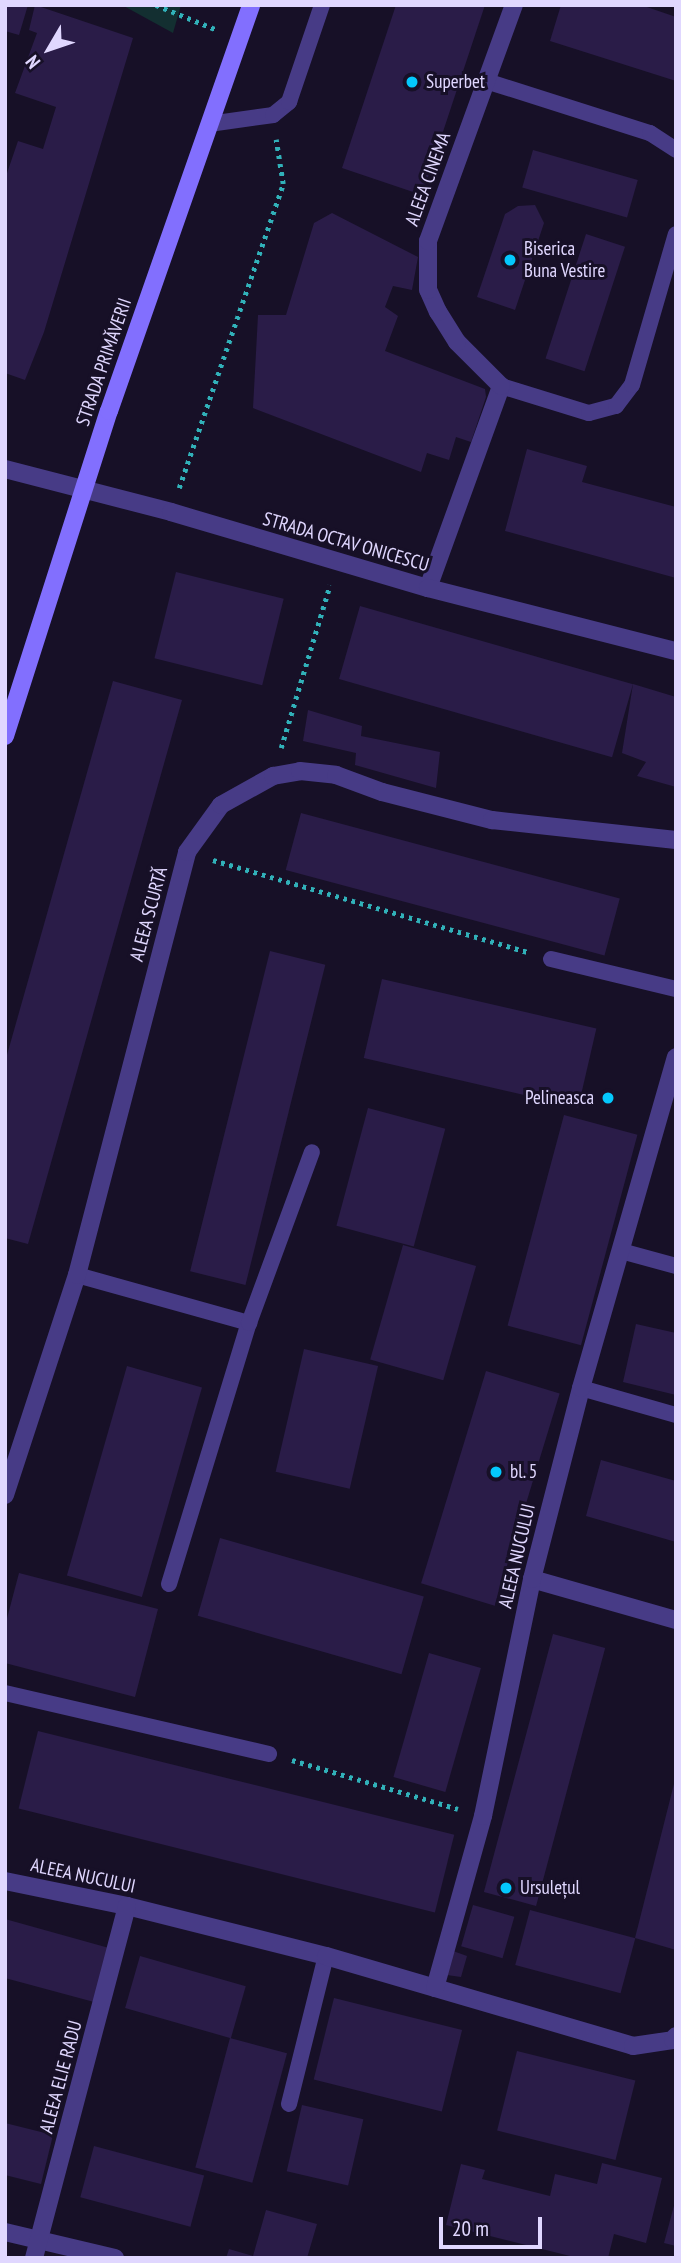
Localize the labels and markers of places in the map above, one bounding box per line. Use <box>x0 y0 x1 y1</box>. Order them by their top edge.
place label: Superbet <box>426 71 485 93</box>
marker: Superbet <box>404 74 420 90</box>
place label: Biserica Buna Vestire <box>524 238 606 282</box>
marker: Biserica Buna Vestire <box>502 252 518 268</box>
place label: Pelineasca <box>525 1087 594 1109</box>
marker: Pelineasca <box>600 1090 616 1106</box>
place label: bl. 5 <box>510 1461 539 1483</box>
marker: bl. 5 <box>488 1464 504 1480</box>
place label: Ursulețul <box>520 1877 580 1899</box>
marker: Ursulețul <box>498 1880 514 1896</box>

